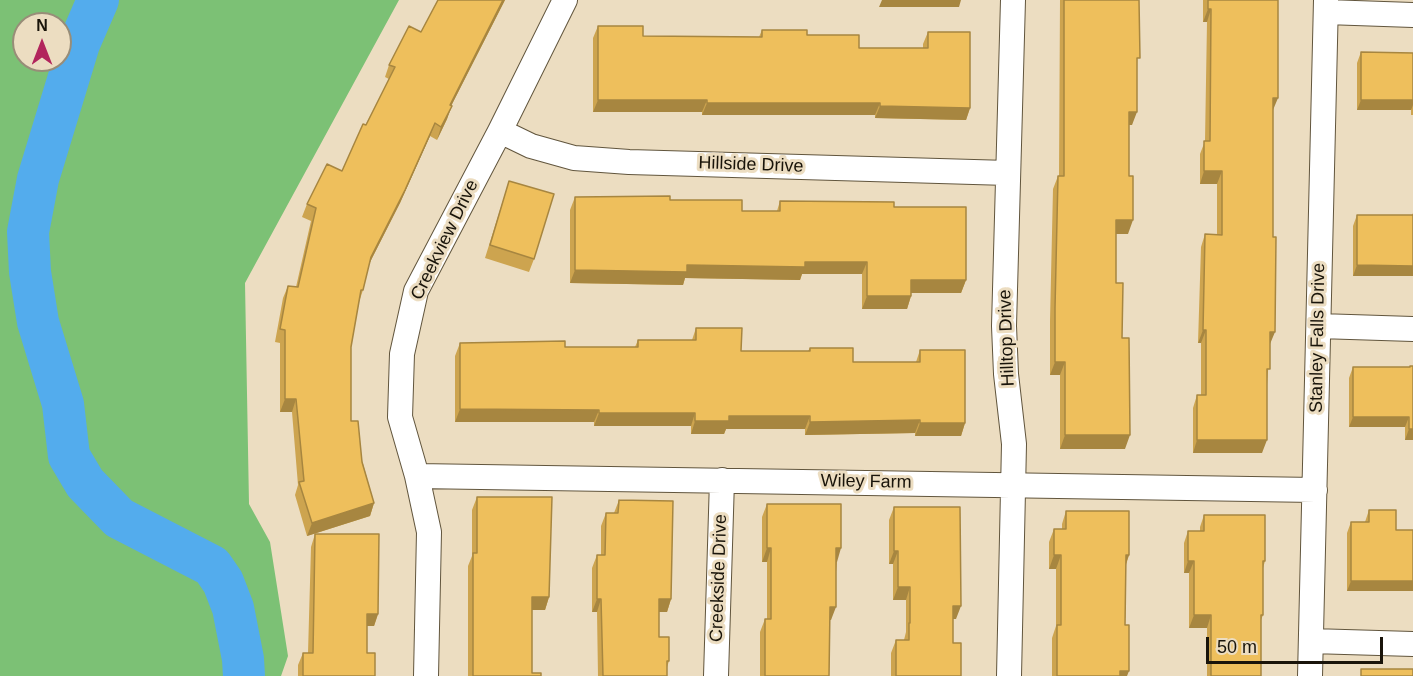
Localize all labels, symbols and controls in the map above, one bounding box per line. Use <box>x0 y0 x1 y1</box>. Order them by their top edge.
north arrow <box>12 12 72 72</box>
text: N <box>36 17 48 34</box>
street label: Hillside Drive <box>698 152 804 178</box>
street label: Creekview Drive <box>407 176 483 304</box>
street label: Stanley Falls Drive <box>1306 263 1330 413</box>
street label: Hilltop Drive <box>995 289 1019 387</box>
street label: Wiley Farm <box>820 470 912 494</box>
street label: Creekside Drive <box>706 514 732 642</box>
scale bar <box>1209 625 1386 663</box>
text: 50 m <box>1217 637 1257 657</box>

